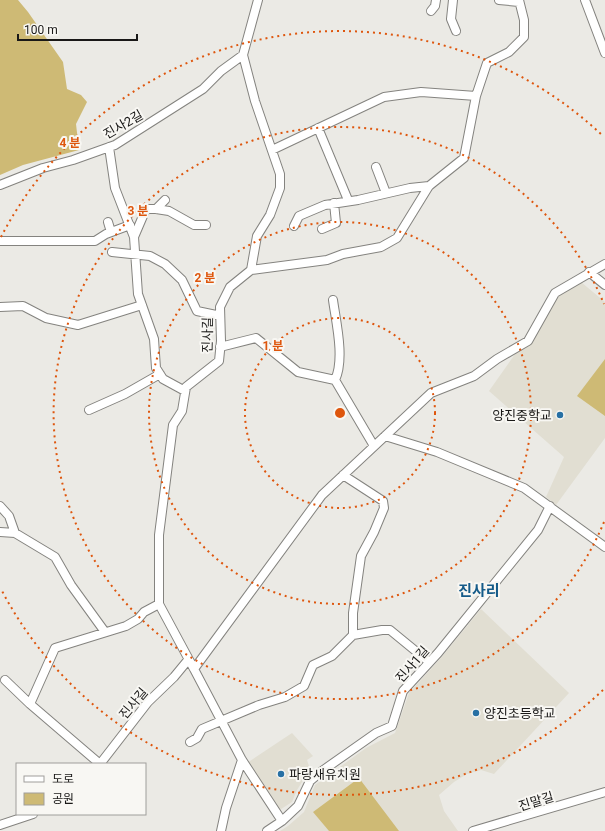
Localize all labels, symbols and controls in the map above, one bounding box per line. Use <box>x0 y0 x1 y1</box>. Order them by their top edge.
scale bar <box>18 16 137 42</box>
text: 100 m <box>24 23 58 37</box>
street label: 진사2길 <box>101 107 146 142</box>
text: 4 분 <box>60 136 80 150</box>
text: 3 분 <box>128 204 148 218</box>
text: 2 분 <box>195 271 215 285</box>
street label: 진사길 <box>200 317 215 353</box>
text: 1 분 <box>263 339 283 353</box>
centre of rings <box>333 406 347 420</box>
place label: 양진중학교 <box>492 408 552 423</box>
marker: 양진중학교 <box>555 410 565 420</box>
district label: 진사리 <box>458 582 500 600</box>
street label: 진사1길 <box>393 643 432 686</box>
street label: 진사길 <box>116 685 151 722</box>
place label: 양진초등학교 <box>484 706 556 721</box>
marker: 양진초등학교 <box>471 708 481 718</box>
legend <box>16 763 146 815</box>
place label: 파랑새유치원 <box>289 767 361 782</box>
marker: 파랑새유치원 <box>276 769 286 779</box>
text: 도로 <box>52 772 74 786</box>
street label: 진말길 <box>517 789 556 814</box>
text: 공원 <box>52 792 74 806</box>

